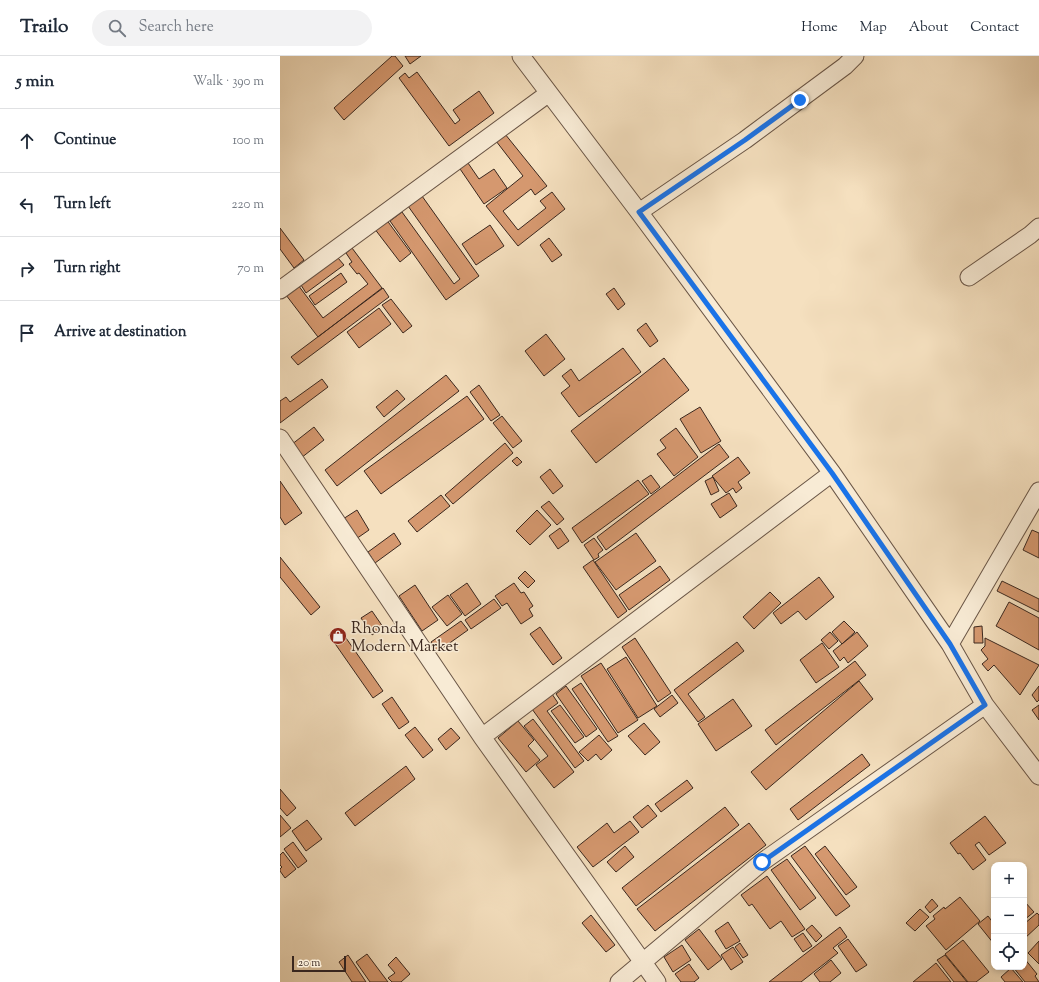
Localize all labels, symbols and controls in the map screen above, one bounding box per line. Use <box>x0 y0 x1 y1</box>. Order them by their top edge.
search box <box>92 10 372 46</box>
text: Trailo <box>20 14 68 41</box>
icon: search <box>106 17 128 39</box>
text: Search here <box>138 17 214 38</box>
text: Home <box>801 18 838 38</box>
text: Map <box>860 18 887 38</box>
text: About <box>909 18 948 38</box>
text: Contact <box>970 18 1019 38</box>
text: 5 min <box>16 70 54 94</box>
text: Walk · 390 m <box>193 73 264 91</box>
route end <box>791 91 809 109</box>
icon: ahead <box>16 130 38 152</box>
text: Continue <box>54 130 116 151</box>
text: 100 m <box>232 132 264 150</box>
icon: left <box>16 194 38 216</box>
text: Turn left <box>54 194 111 215</box>
text: 220 m <box>231 196 264 214</box>
icon: right <box>16 258 38 280</box>
text: Turn right <box>54 258 120 279</box>
text: 70 m <box>237 260 264 278</box>
icon: arrive <box>16 322 38 344</box>
text: Arrive at destination <box>54 322 187 343</box>
place label: Rhonda Modern Market <box>351 618 459 659</box>
shop icon: Rhonda Modern Market <box>328 626 348 646</box>
route start <box>753 853 771 871</box>
map controls <box>991 862 1027 970</box>
button: + <box>991 862 1027 898</box>
button: − <box>991 898 1027 934</box>
button: locate <box>991 934 1027 970</box>
scale bar <box>292 954 346 973</box>
text: 20 m <box>298 955 320 971</box>

